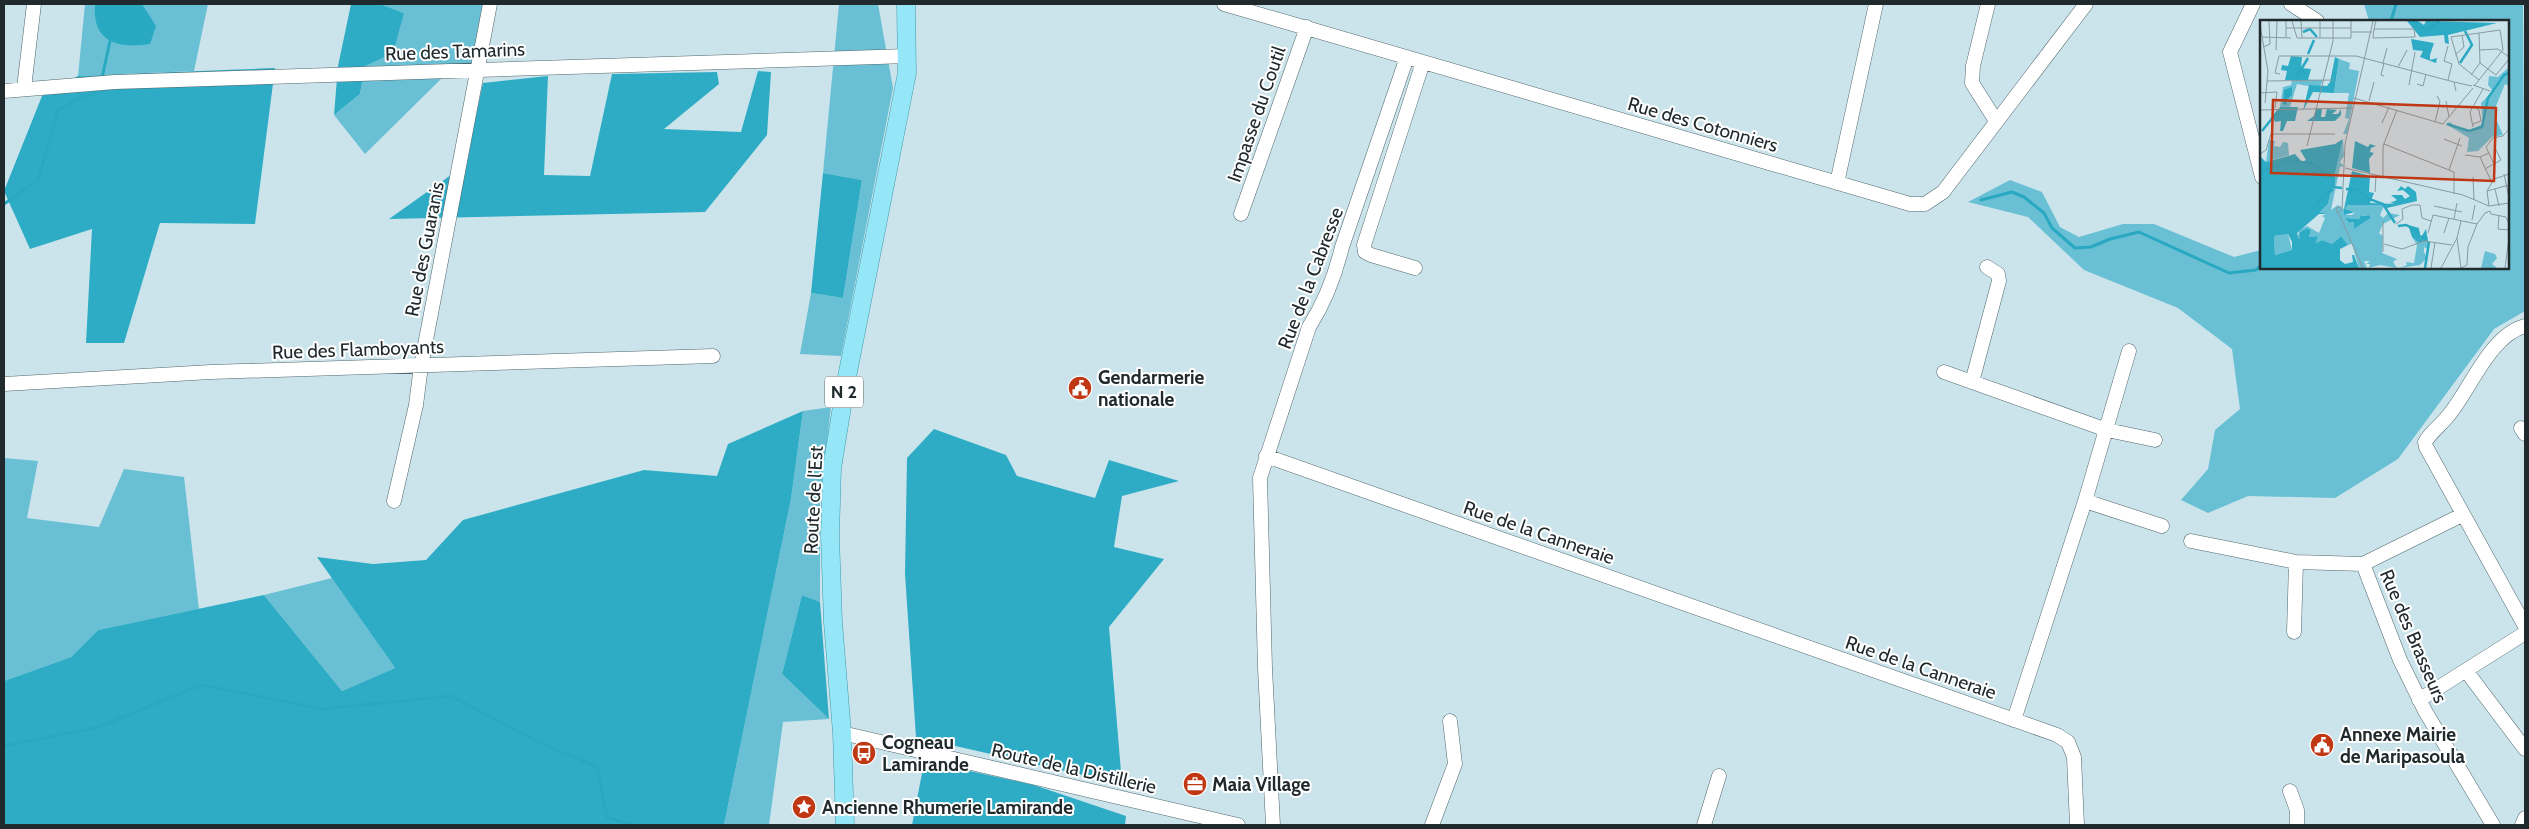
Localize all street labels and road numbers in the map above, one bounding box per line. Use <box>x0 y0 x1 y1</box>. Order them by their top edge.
street label: Rue des Tamarins <box>385 38 526 65</box>
street label: Impasse du Coutil <box>1222 43 1291 185</box>
street label: Rue des Cotonniers <box>1625 92 1781 157</box>
street label: Rue des Guaranis <box>400 180 449 318</box>
street label: Rue de la Cabresse <box>1273 204 1348 352</box>
street label: Rue des Flamboyants <box>272 335 444 364</box>
road number: N 2 <box>825 377 863 408</box>
street label: Route de l'Est <box>799 445 828 555</box>
street label: Rue de la Canneraie <box>1460 496 1618 569</box>
street label: Rue des Brasseurs <box>2375 566 2452 707</box>
street label: Rue de la Canneraie <box>1842 631 2000 704</box>
street label: Route de la Distillerie <box>989 738 1159 799</box>

